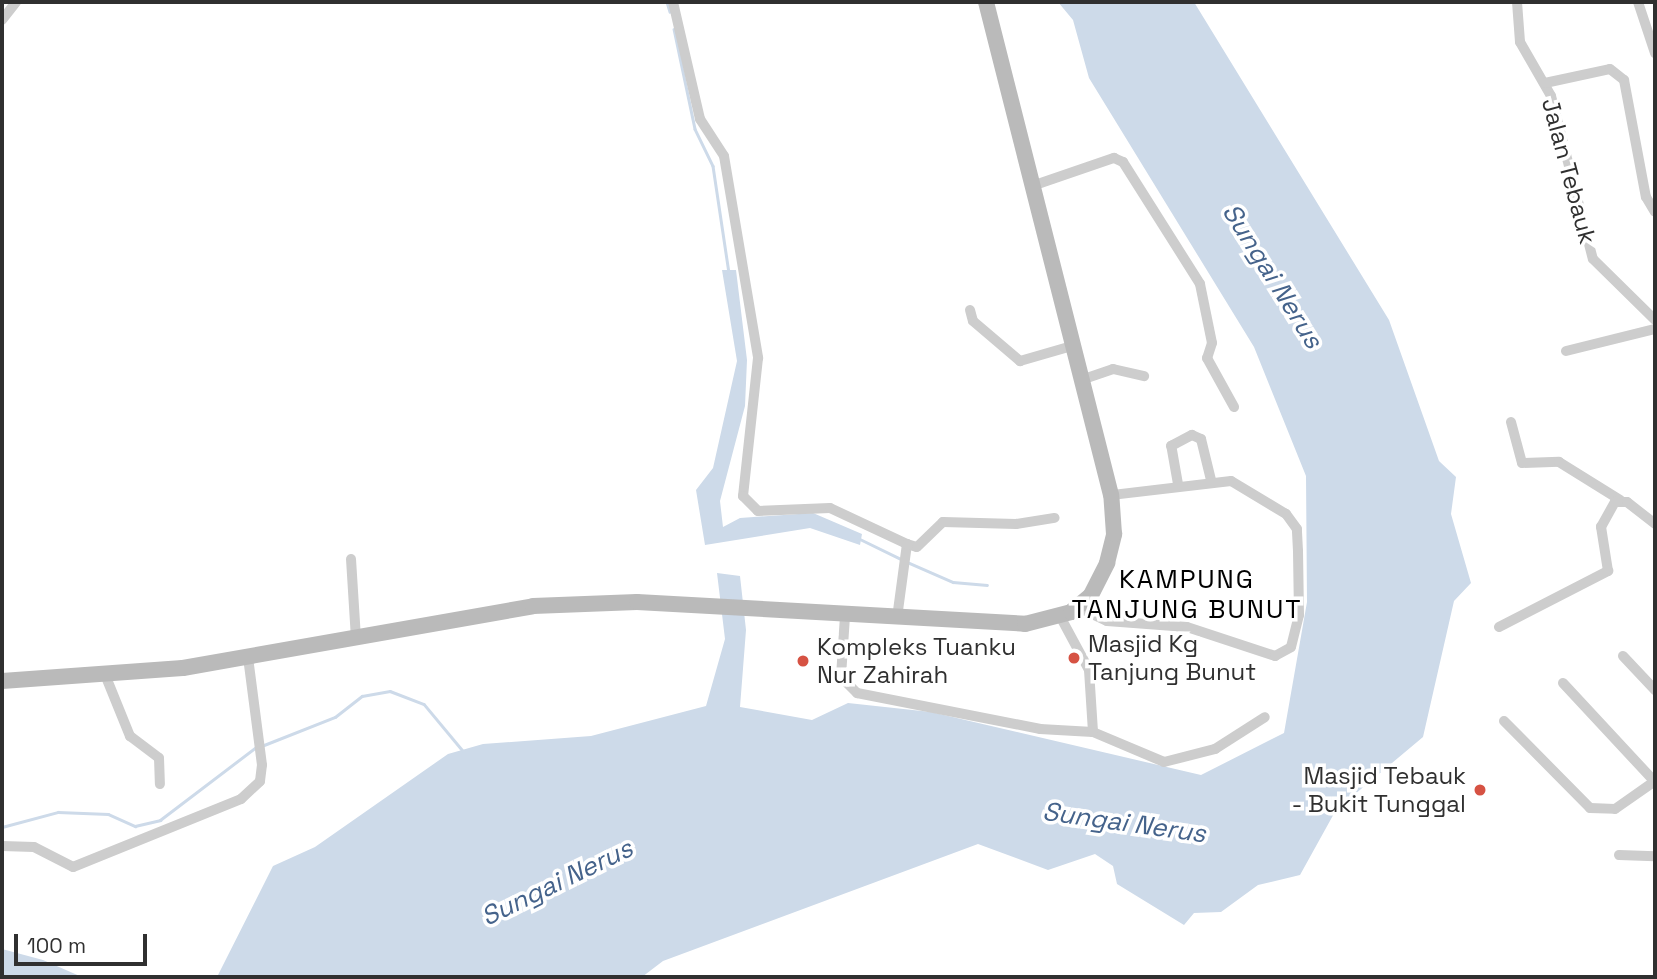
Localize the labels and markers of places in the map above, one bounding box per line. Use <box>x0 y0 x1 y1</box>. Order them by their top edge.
place label: Masjid Kg Tanjung Bunut <box>1088 630 1256 686</box>
place label: Kompleks Tuanku Nur Zahirah <box>817 633 1017 689</box>
marker: Masjid Kg Tanjung Bunut <box>1066 650 1082 666</box>
marker: Kompleks Tuanku Nur Zahirah <box>795 653 811 669</box>
place label: Masjid Tebauk - Bukit Tunggal <box>1290 762 1466 818</box>
marker: Masjid Tebauk - Bukit Tunggal <box>1472 782 1488 798</box>

